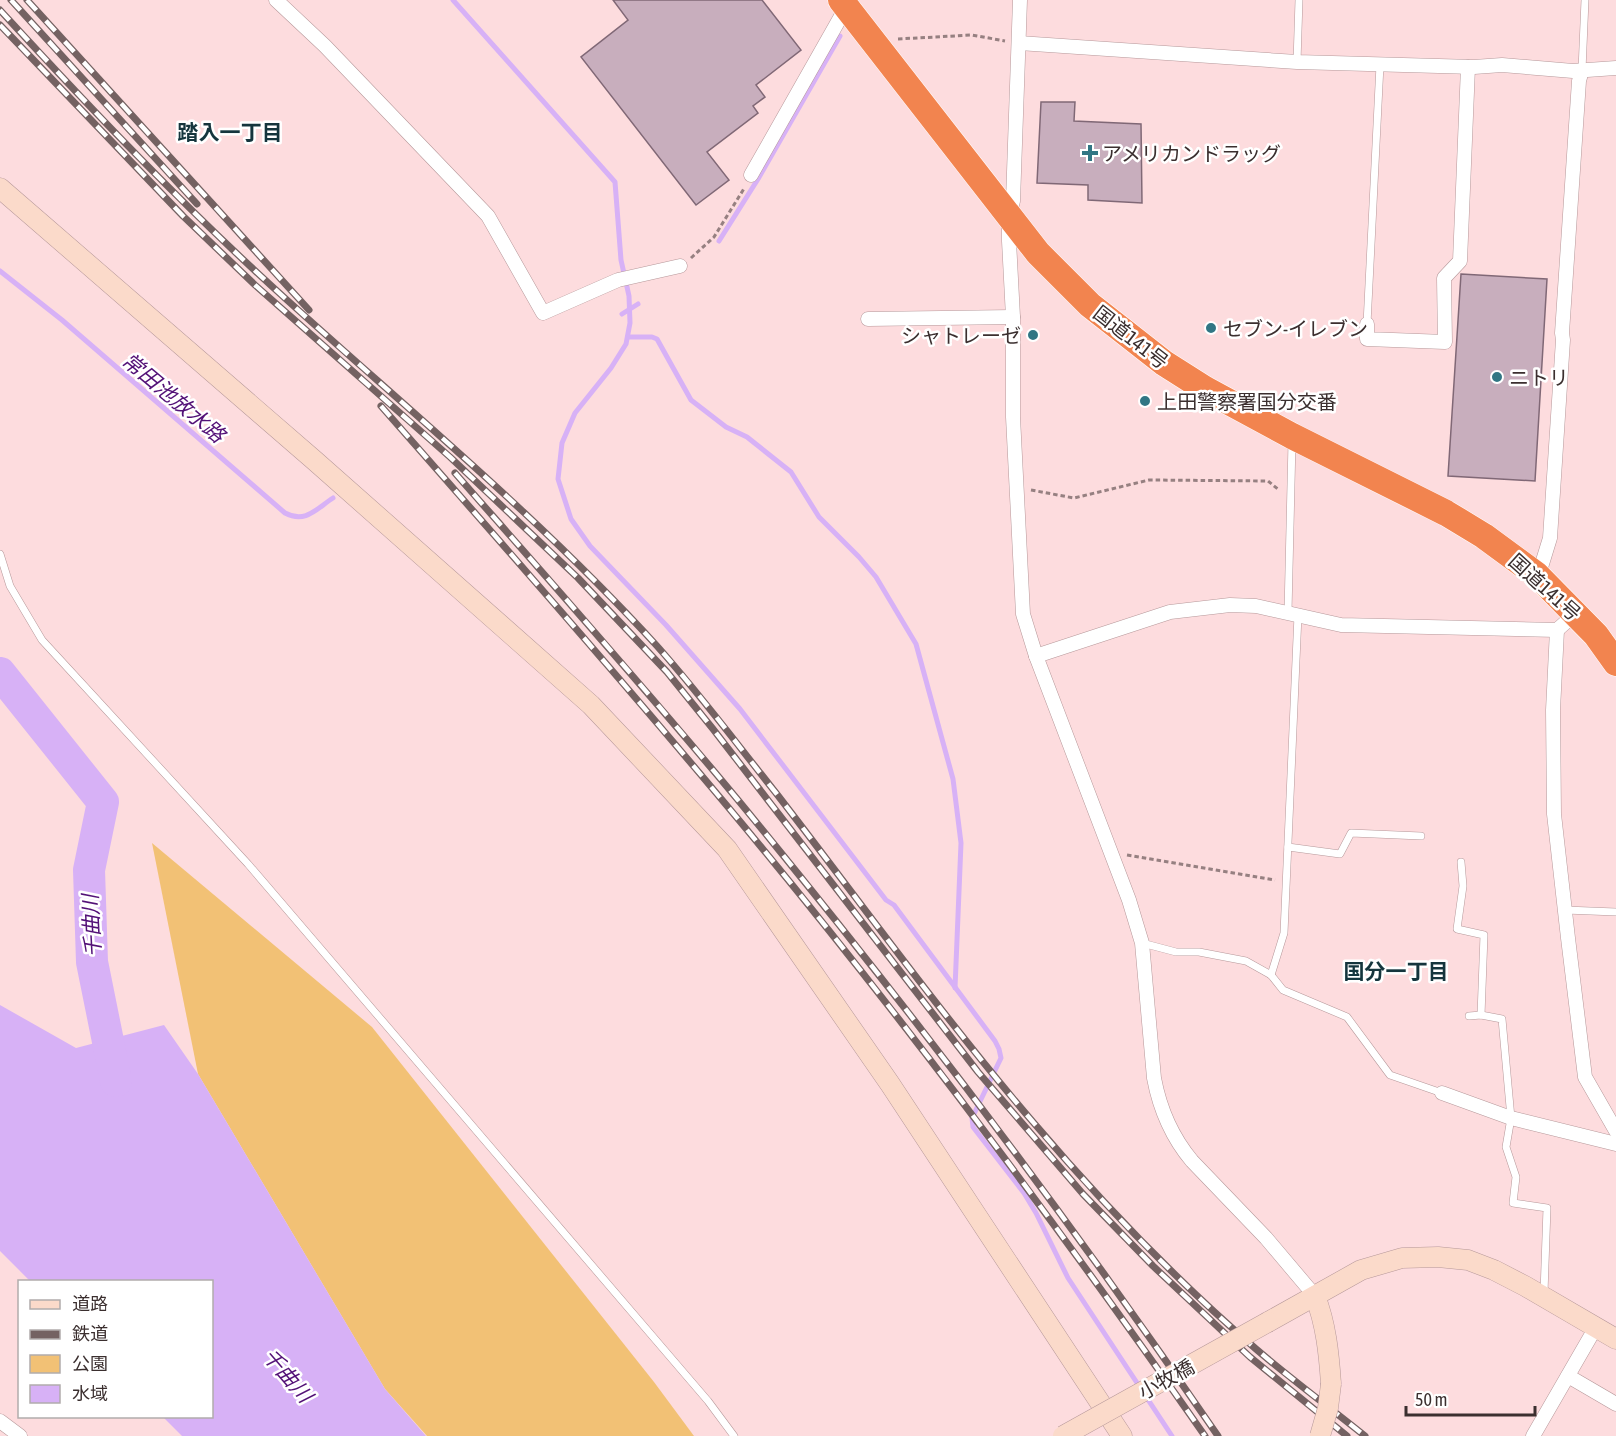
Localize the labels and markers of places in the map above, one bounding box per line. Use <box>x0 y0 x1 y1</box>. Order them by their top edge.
place label: アメリカンドラッグ <box>1102 142 1281 165</box>
marker: アメリカンドラッグ <box>1083 146 1097 160</box>
place label: セブン-イレブン <box>1223 317 1368 340</box>
marker: セブン-イレブン <box>1204 321 1218 335</box>
place label: シャトレーゼ <box>901 324 1021 347</box>
marker: シャトレーゼ <box>1026 328 1040 342</box>
place label: ニトリ <box>1509 366 1569 389</box>
marker: ニトリ <box>1490 370 1504 384</box>
place label: 上田警察署国分交番 <box>1157 390 1337 413</box>
marker: 上田警察署国分交番 <box>1138 394 1152 408</box>

